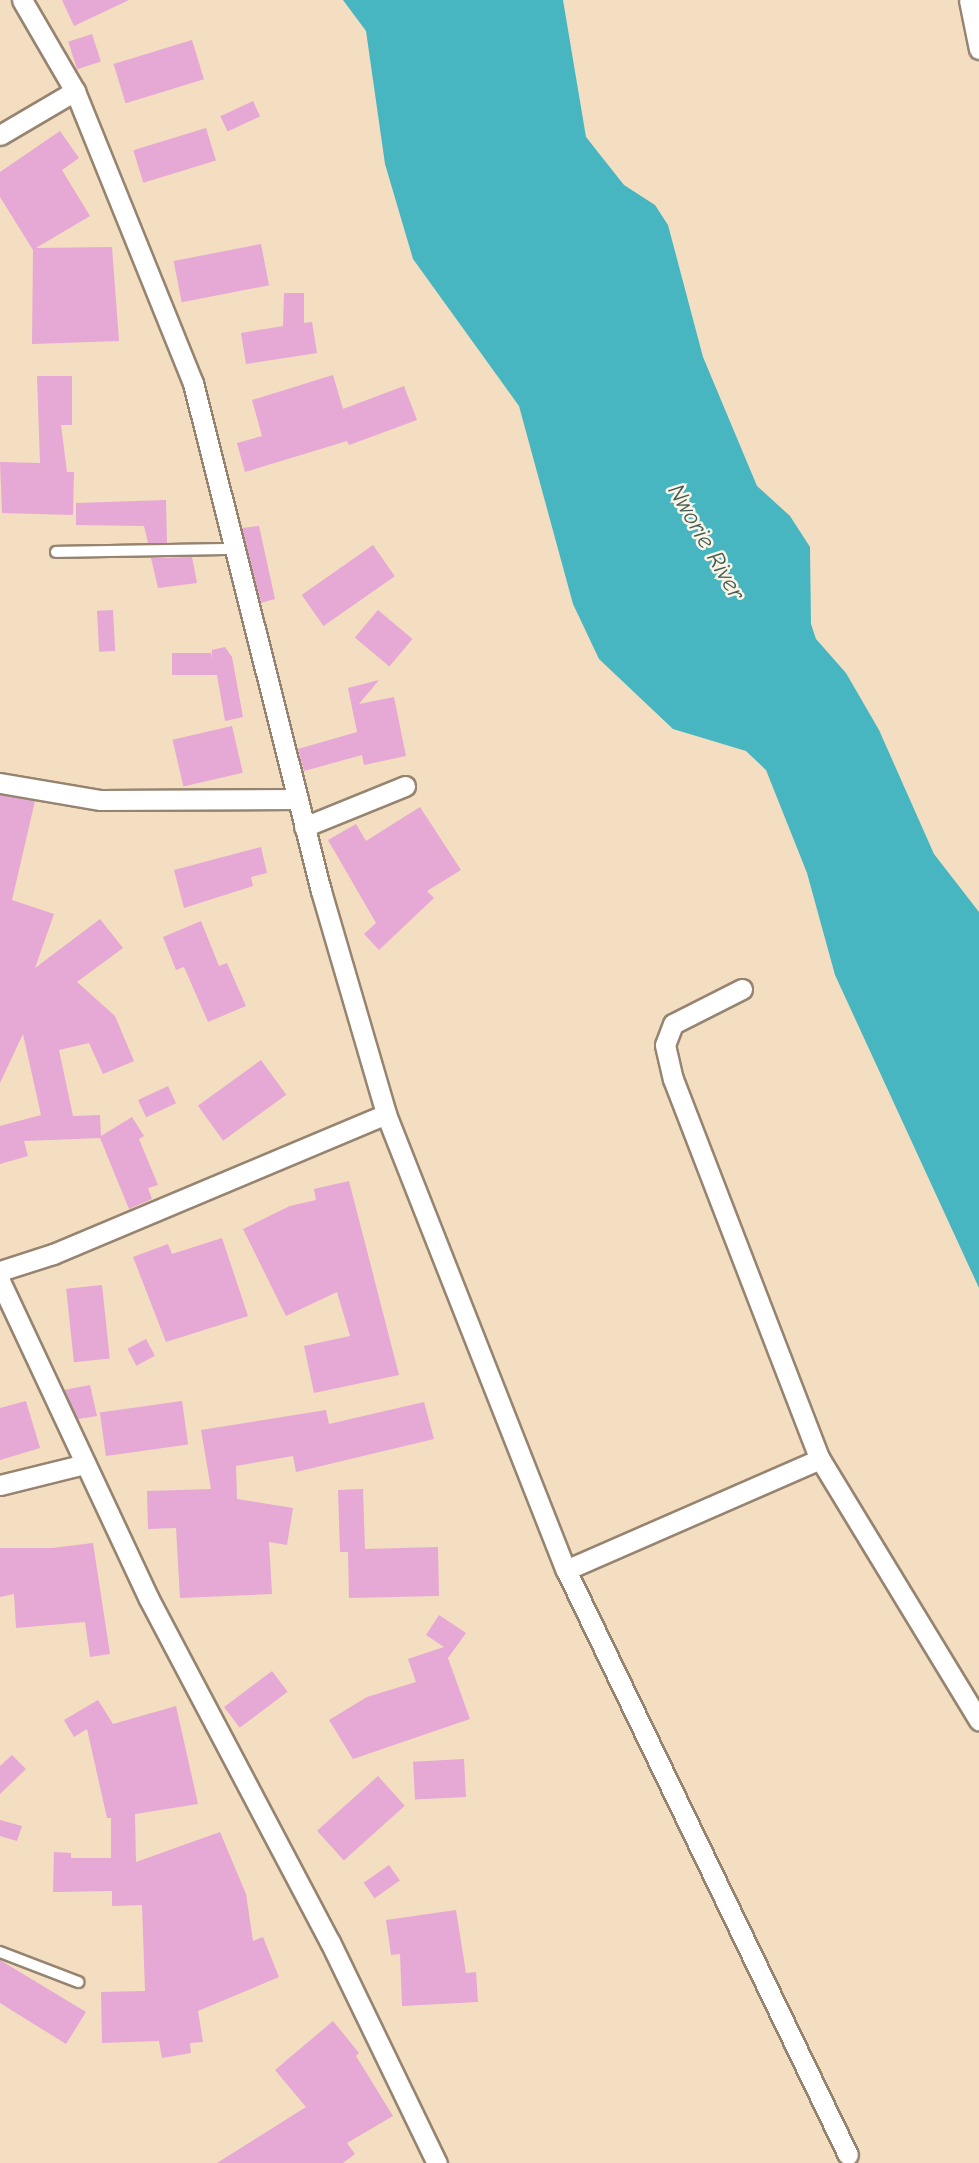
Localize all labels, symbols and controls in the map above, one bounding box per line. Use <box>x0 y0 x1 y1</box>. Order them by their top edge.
water label: Nworie River <box>661 479 751 605</box>

